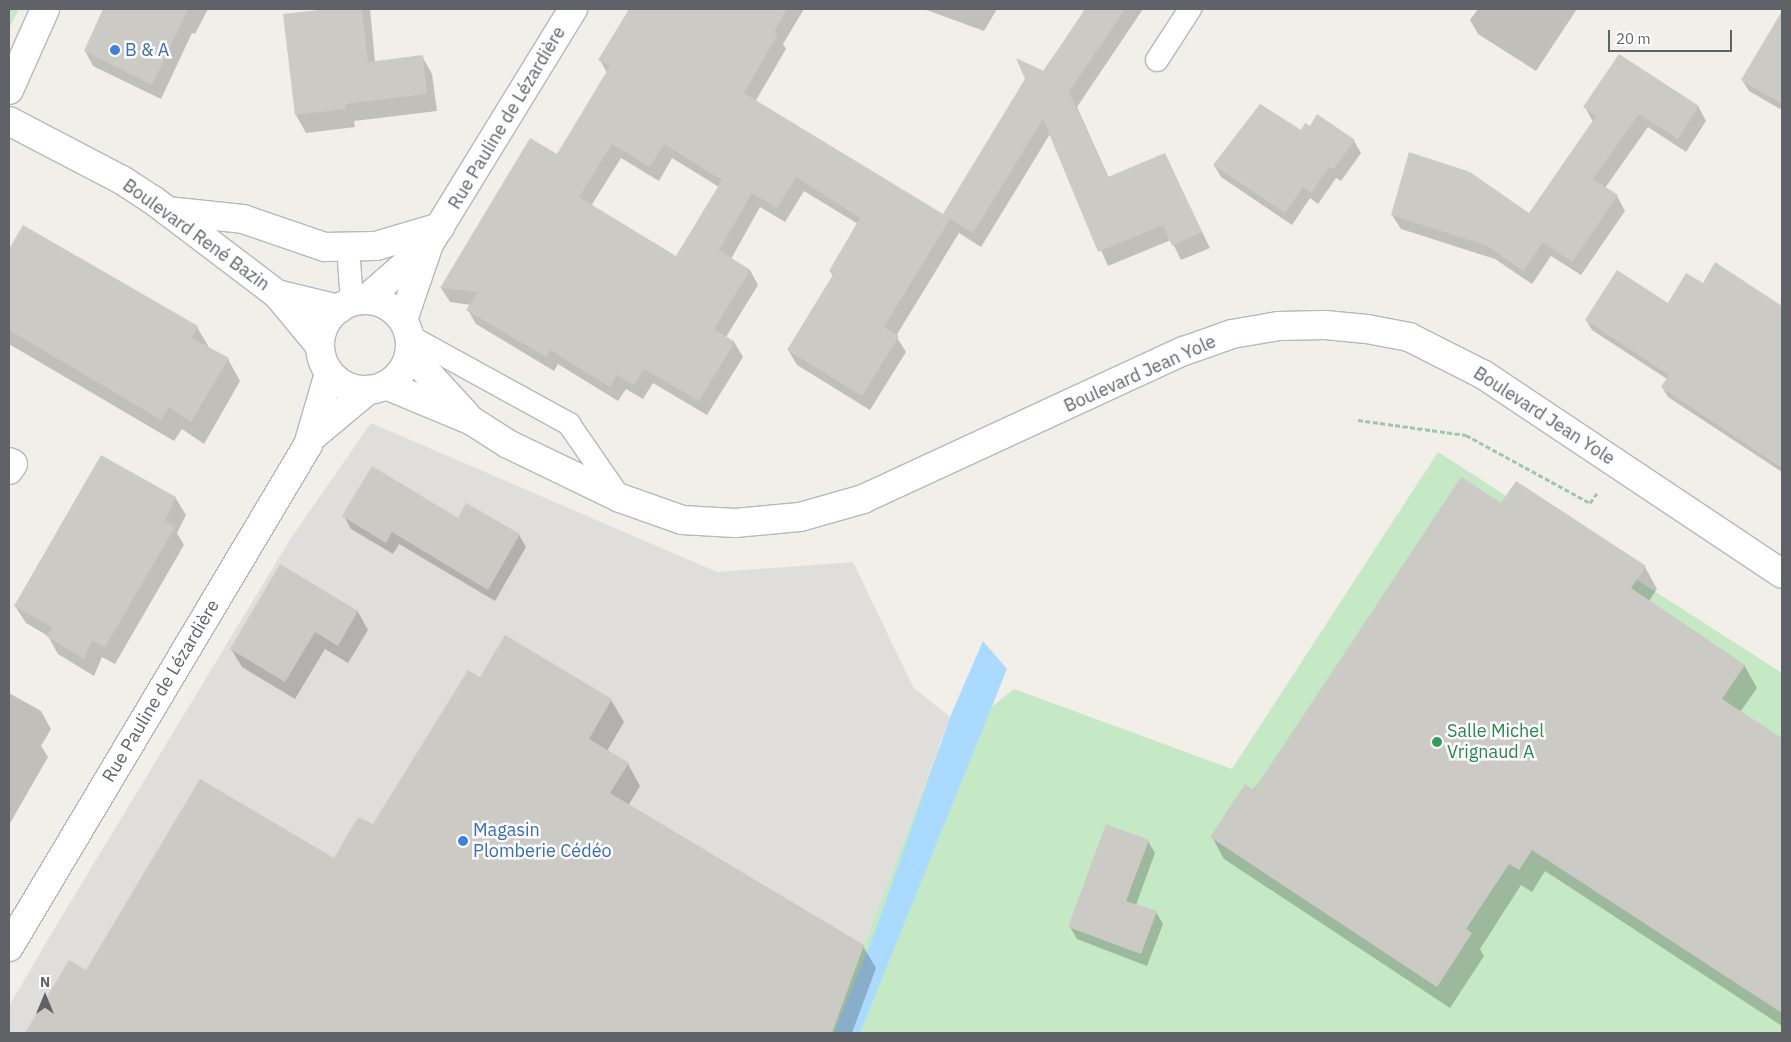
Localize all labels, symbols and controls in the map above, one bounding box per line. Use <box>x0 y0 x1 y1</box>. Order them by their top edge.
scale bar <box>1611 20 1735 52</box>
street label: Rue Pauline de Lézardière <box>444 23 570 213</box>
text: 20 m <box>1616 29 1651 48</box>
place label: B & A <box>125 39 169 61</box>
marker: B & A <box>109 44 121 56</box>
street label: Boulevard René Bazin <box>118 175 274 295</box>
street label: Boulevard Jean Yole <box>1061 331 1219 417</box>
street label: Boulevard Jean Yole <box>1469 362 1619 470</box>
street label: Rue Pauline de Lézardière <box>98 596 224 786</box>
place label: Salle Michel Vrignaud A <box>1447 721 1544 764</box>
marker: Salle Michel Vrignaud A <box>1431 736 1443 748</box>
place label: Magasin Plomberie Cédéo <box>473 820 612 862</box>
marker: Magasin Plomberie Cédéo <box>457 835 469 847</box>
north arrow <box>20 972 70 1022</box>
text: N <box>40 973 50 991</box>

